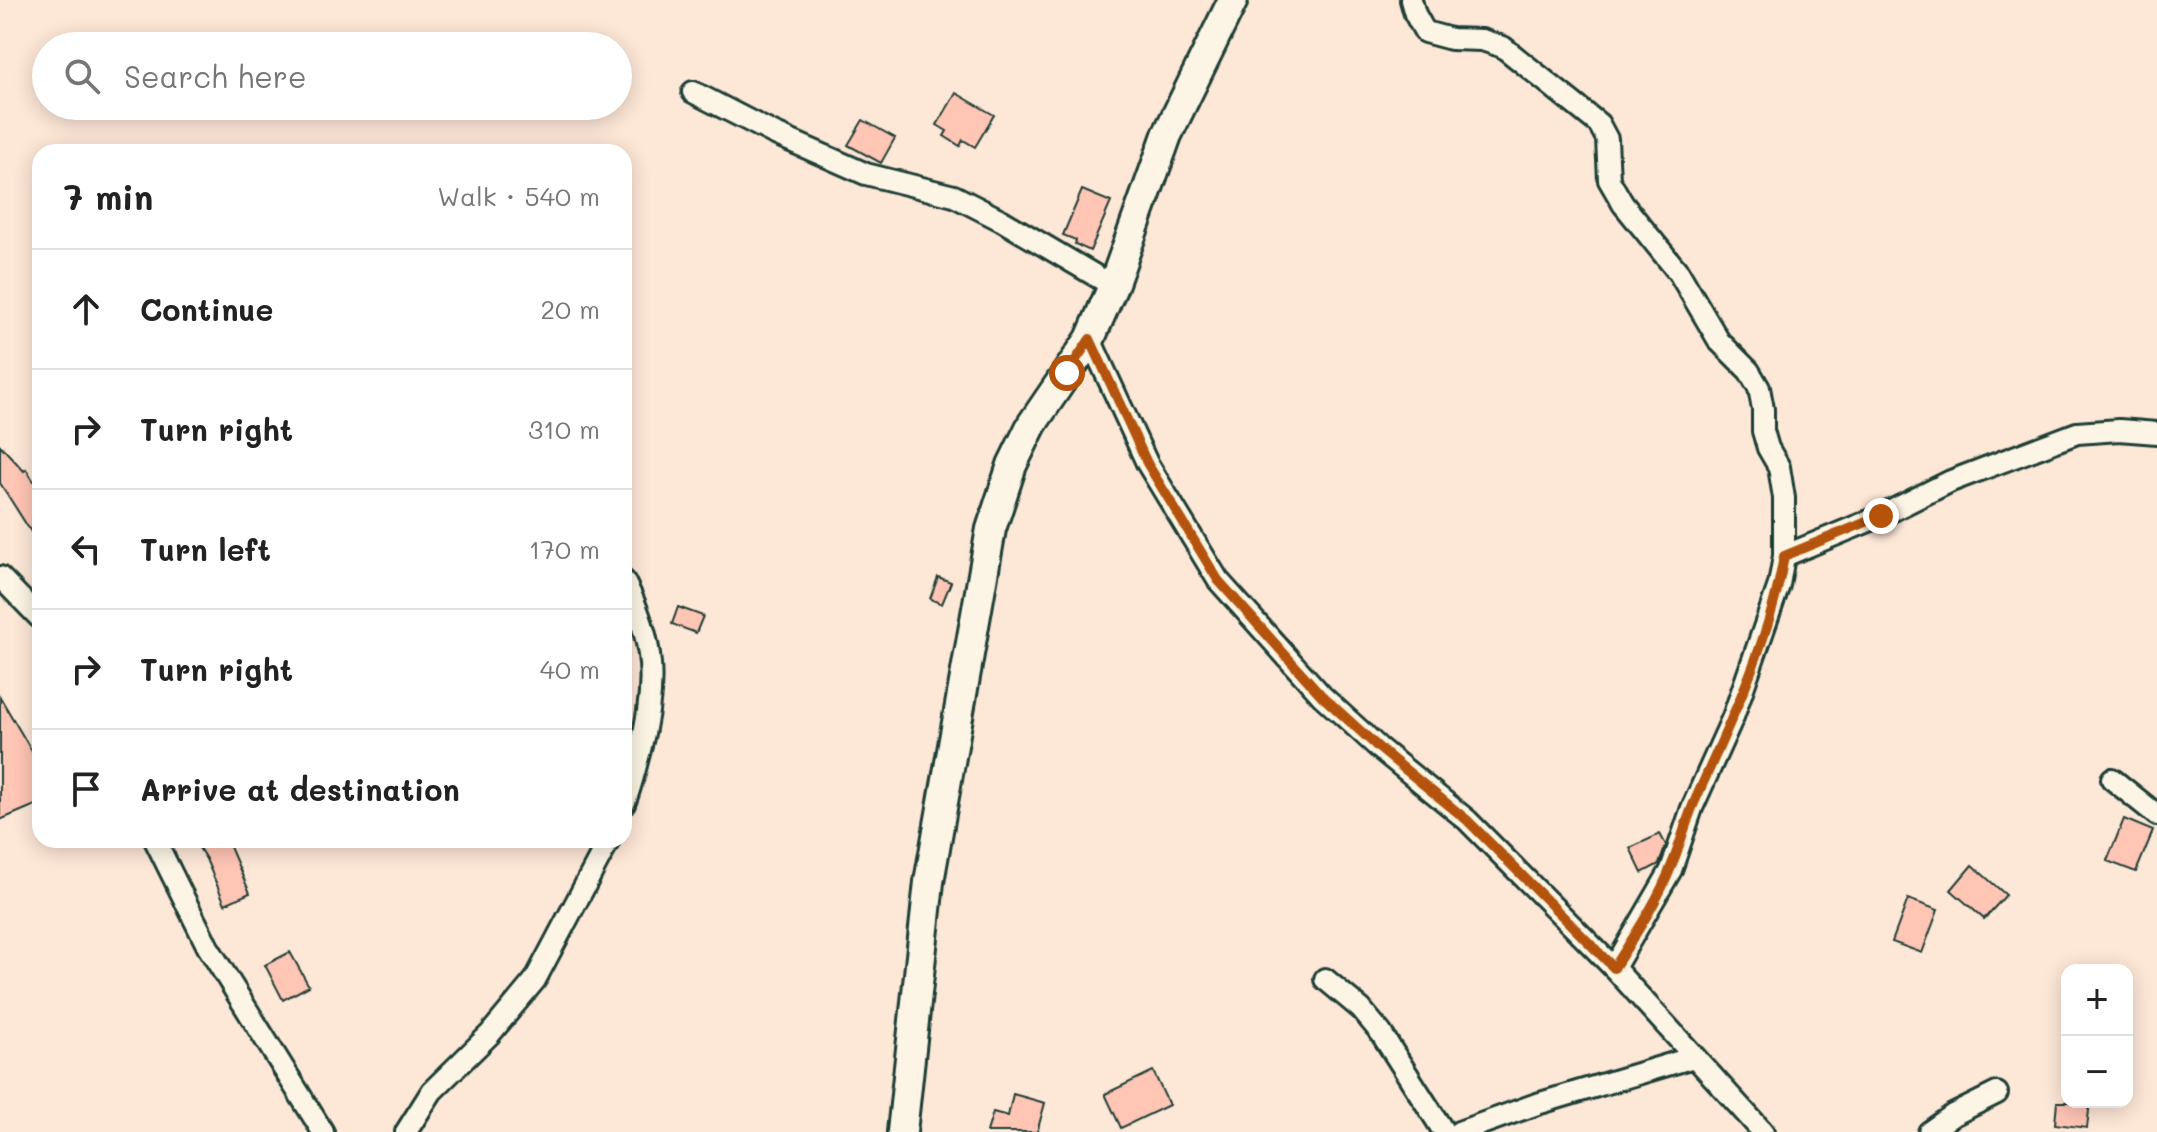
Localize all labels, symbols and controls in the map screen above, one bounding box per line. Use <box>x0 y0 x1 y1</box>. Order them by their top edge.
search box <box>32 32 632 120</box>
icon: search <box>60 54 104 98</box>
text: Search here <box>124 56 307 96</box>
text: 7 min <box>64 174 153 219</box>
text: Walk · 540 m <box>437 179 600 213</box>
icon: ahead <box>64 287 108 331</box>
text: Continue <box>140 289 273 329</box>
text: 20 m <box>540 292 600 326</box>
route start <box>1049 355 1085 391</box>
icon: right <box>64 407 108 451</box>
text: Turn right <box>140 409 293 449</box>
text: 310 m <box>528 412 600 446</box>
route end <box>1863 498 1899 534</box>
icon: left <box>64 527 108 571</box>
text: Turn left <box>140 529 271 569</box>
text: 170 m <box>529 532 600 566</box>
icon: right <box>64 647 108 691</box>
text: Turn right <box>140 649 293 689</box>
text: 40 m <box>540 652 600 686</box>
icon: arrive <box>64 767 108 811</box>
text: Arrive at destination <box>140 769 460 809</box>
map controls <box>2061 964 2133 1108</box>
button: + <box>2061 964 2133 1036</box>
button: − <box>2061 1036 2133 1108</box>

